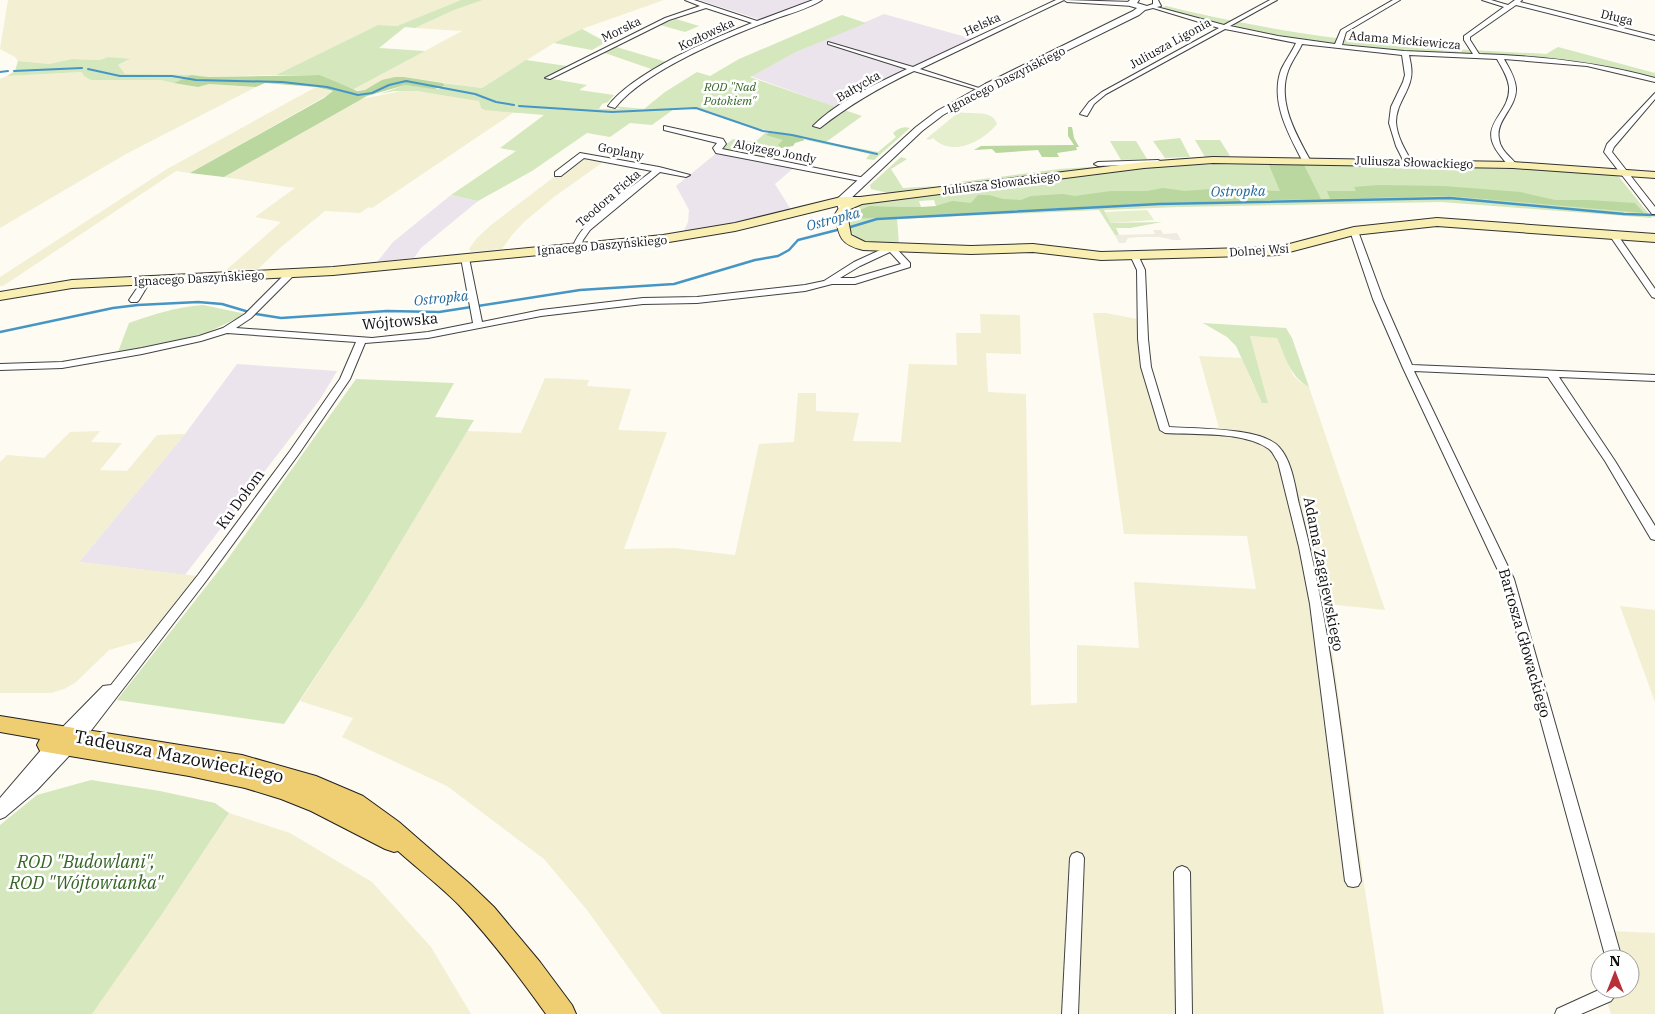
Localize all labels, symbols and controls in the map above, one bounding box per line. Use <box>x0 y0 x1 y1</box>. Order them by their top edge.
street label: Długa <box>1599 6 1635 28</box>
street label: Helska <box>961 9 1003 39</box>
street label: Morska <box>599 13 644 45</box>
street label: Kozłowska <box>676 14 737 53</box>
street label: Juliusza Ligonia <box>1127 14 1214 72</box>
street label: Adama Mickiewicza <box>1348 28 1462 52</box>
street label: Ignacego Daszyńskiego <box>944 43 1068 115</box>
street label: Bałtycka <box>833 67 883 105</box>
park label: ROD "Nad Potokiem" <box>703 79 758 108</box>
street label: Alojzego Jondy <box>732 136 818 166</box>
street label: Goplany <box>597 139 646 163</box>
street label: Juliusza Słowackiego <box>1354 152 1474 172</box>
street label: Teodora Ficka <box>573 166 643 230</box>
street label: Juliusza Słowackiego <box>941 168 1061 198</box>
water label: Ostropka <box>1210 182 1266 200</box>
water label: Ostropka <box>804 203 862 235</box>
street label: Ignacego Daszyńskiego <box>536 232 668 258</box>
street label: Dolnej Wsi <box>1229 240 1290 260</box>
street label: Ignacego Daszyńskiego <box>133 267 265 289</box>
water label: Ostropka <box>413 286 470 310</box>
street label: Wójtowska <box>361 308 439 334</box>
street label: Ku Dołom <box>212 465 268 533</box>
street label: Adama Zagajewskiego <box>1300 495 1348 653</box>
street label: Bartosza Głowackiego <box>1495 566 1555 720</box>
street label: Tadeusza Mazowieckiego <box>72 724 286 788</box>
park label: ROD "Budowlani", ROD "Wójtowianka" <box>8 850 164 894</box>
north arrow <box>1590 949 1640 999</box>
text: N <box>1609 952 1621 970</box>

